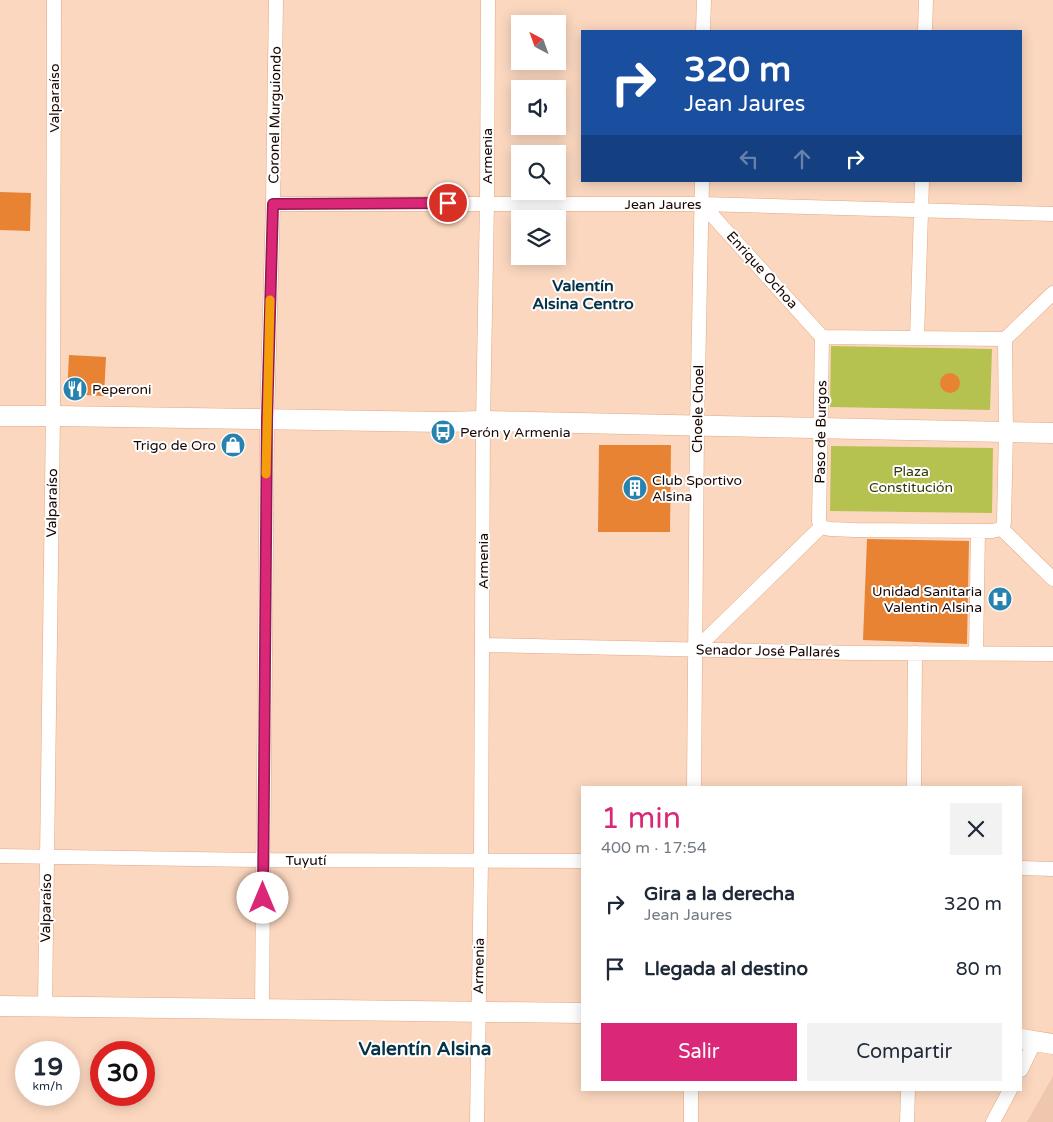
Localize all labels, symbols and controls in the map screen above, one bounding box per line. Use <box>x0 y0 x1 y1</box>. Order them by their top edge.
north arrow <box>511 15 566 70</box>
map controls <box>511 15 566 265</box>
street label: Coronel Murguiondo <box>265 46 285 184</box>
text: 320 m <box>684 49 791 91</box>
icon: right <box>601 50 666 115</box>
street label: Valparaíso <box>46 64 63 132</box>
button: sound <box>511 80 566 135</box>
text: Jean Jaures <box>684 91 805 117</box>
street label: Armenia <box>479 128 496 184</box>
button: search <box>511 145 566 200</box>
icon: left <box>735 145 763 173</box>
icon: ahead <box>788 145 816 173</box>
icon: right <box>841 145 869 173</box>
pin <box>427 182 469 224</box>
icon: arrive <box>434 189 462 217</box>
street label: Jean Jaures <box>624 196 702 213</box>
button: layers <box>511 210 566 265</box>
street label: Enrique Ochoa <box>723 228 801 312</box>
district label: Valentín Alsina Centro <box>532 276 634 314</box>
street label: Choele Choel <box>689 365 707 453</box>
restaurant icon: Peperoni <box>62 376 88 402</box>
street label: Paso de Burgos <box>812 380 830 484</box>
place label: Peperoni <box>92 381 152 398</box>
bus stop icon: Perón y Armenia <box>430 419 456 445</box>
place label: Perón y Armenia <box>460 424 571 441</box>
shop icon: Trigo de Oro <box>220 432 246 458</box>
place label: Trigo de Oro <box>133 437 216 454</box>
park label: Plaza Constitución <box>869 463 953 496</box>
street label: Valparaíso <box>43 468 61 538</box>
place label: Club Sportivo Alsina <box>652 472 742 505</box>
building icon: Club Sportivo Alsina <box>622 475 648 501</box>
street label: Armenia <box>475 533 492 589</box>
place label: Unidad Sanitaria Valentin Alsina <box>872 583 982 616</box>
hospital icon: Unidad Sanitaria Valentin Alsina <box>987 586 1013 612</box>
street label: Senador José Pallarés <box>696 641 840 661</box>
text: 1 min <box>601 800 681 837</box>
button: close <box>950 803 1002 855</box>
text: 400 m · 17:54 <box>601 838 707 858</box>
street label: Tuyutí <box>285 852 327 869</box>
position arrow <box>236 871 288 923</box>
street label: Valparaíso <box>37 873 55 943</box>
text: Gira a la derecha <box>644 883 795 905</box>
icon: right <box>601 890 629 918</box>
text: 320 m <box>944 893 1002 915</box>
text: Jean Jaures <box>644 905 732 925</box>
street label: Armenia <box>470 938 488 994</box>
icon: arrive <box>601 955 629 983</box>
text: Llegada al destino <box>644 958 808 980</box>
text: 80 m <box>956 958 1002 980</box>
button: Salir <box>601 1023 797 1081</box>
button: Compartir <box>807 1023 1002 1081</box>
district label: Valentín Alsina <box>358 1038 492 1060</box>
speed limit sign: 30 <box>90 1041 155 1106</box>
text: 19 <box>32 1052 63 1082</box>
text: km/h <box>32 1079 63 1093</box>

